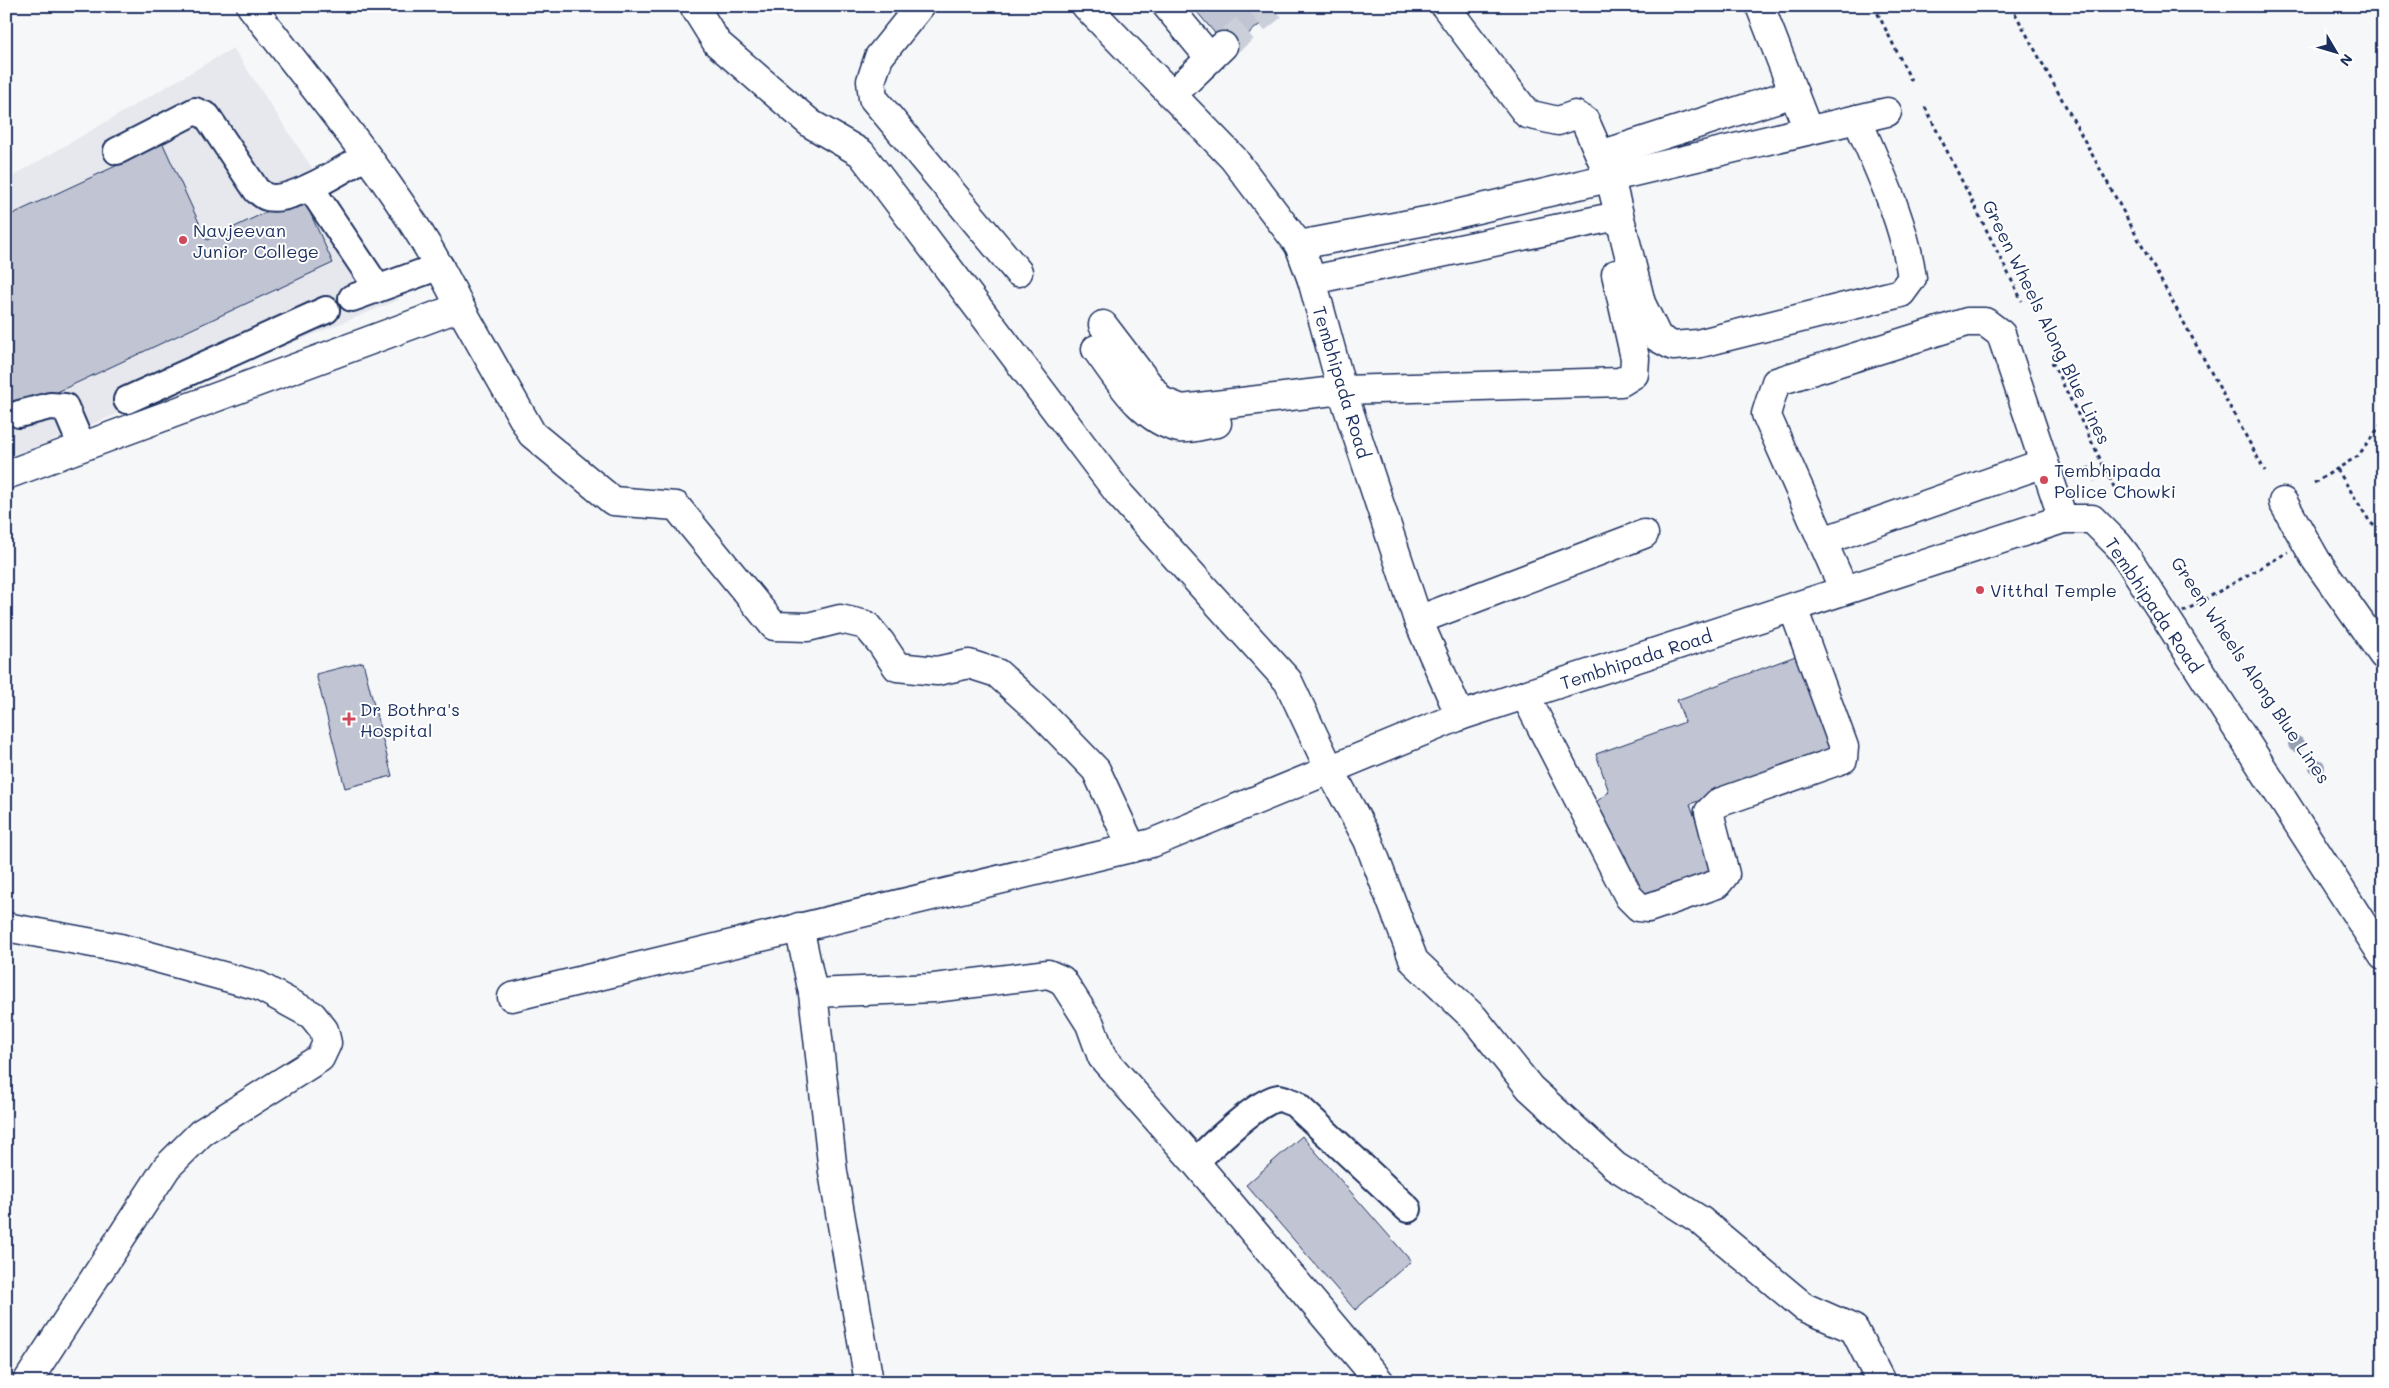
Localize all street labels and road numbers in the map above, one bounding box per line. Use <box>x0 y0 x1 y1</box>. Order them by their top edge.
street label: Green Wheels Along Blue Lines <box>1977 196 2117 448</box>
street label: Tembhipada Road <box>1307 303 1377 461</box>
street label: Tembhipada Road <box>2100 533 2208 677</box>
street label: Green Wheels Along Blue Lines <box>2166 552 2336 788</box>
street label: Tembhipada Road <box>1557 623 1715 695</box>

